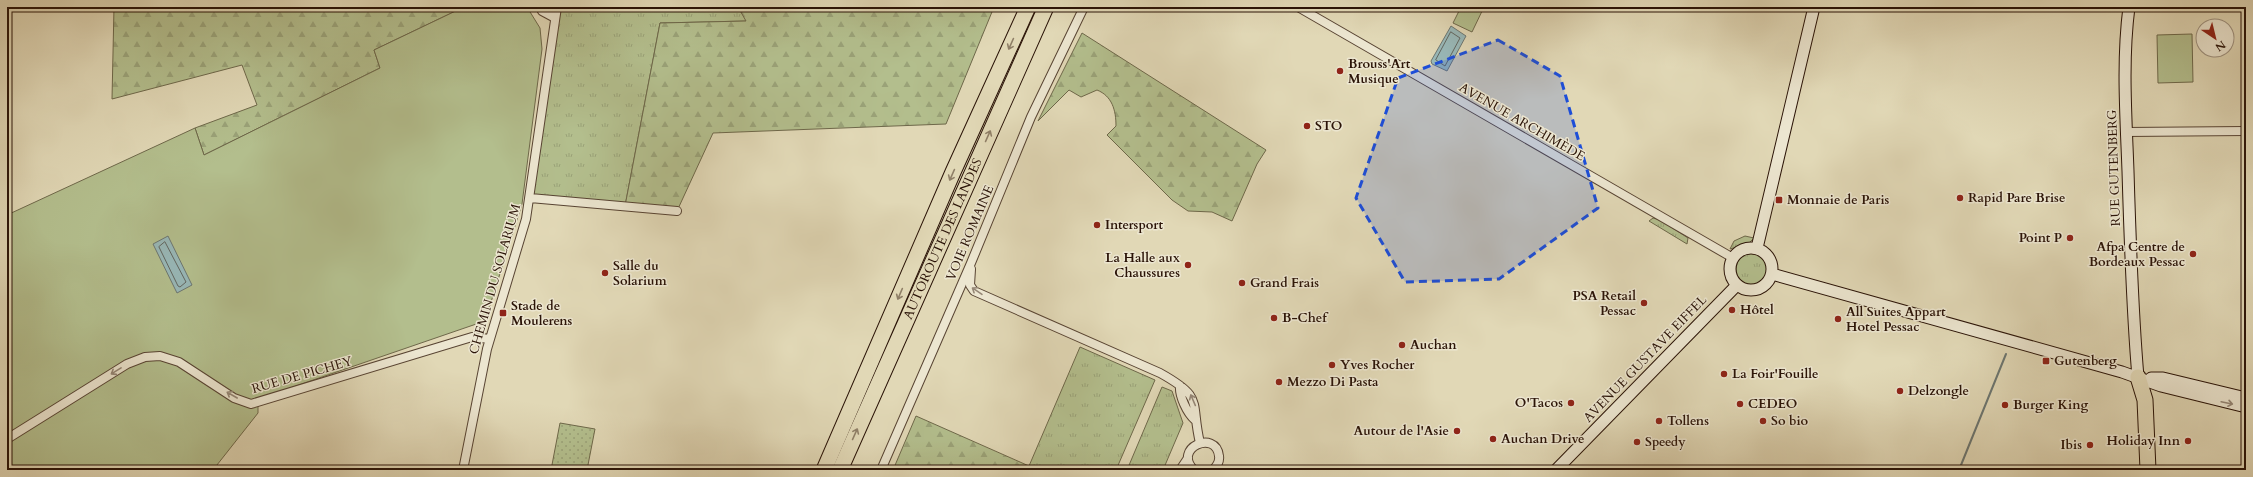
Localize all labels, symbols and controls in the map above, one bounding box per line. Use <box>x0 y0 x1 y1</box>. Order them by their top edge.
north arrow <box>2195 18 2235 58</box>
one-way arrow <box>1007 37 1014 49</box>
text: N <box>2212 37 2229 55</box>
place label: Brouss'Art Musique <box>1348 55 1411 88</box>
marker: Brouss'Art Musique <box>1335 66 1345 76</box>
street label: AVENUE ARCHIMÈDE <box>1456 79 1588 165</box>
street label: RUE GUTENBERG <box>2103 109 2125 227</box>
place label: STO <box>1315 117 1342 135</box>
marker: STO <box>1302 121 1312 131</box>
one-way arrow <box>984 131 992 143</box>
street label: AUTOROUTE DES LANDES <box>899 155 987 322</box>
one-way arrow <box>948 168 955 180</box>
street label: VOIE ROMAINE <box>942 183 998 283</box>
place label: Rapid Pare Brise <box>1968 189 2065 207</box>
place label: Monnaie de Paris <box>1787 191 1890 209</box>
marker: Rapid Pare Brise <box>1955 193 1965 203</box>
marker: Monnaie de Paris <box>1774 195 1784 205</box>
street label: CHEMIN DU SOLARIUM <box>465 202 525 356</box>
place label: Intersport <box>1105 216 1164 234</box>
marker: Intersport <box>1092 220 1102 230</box>
place label: Point P <box>2019 229 2062 247</box>
marker: Point P <box>2065 233 2075 243</box>
place label: Afpa Centre de Bordeaux Pessac <box>2089 238 2185 271</box>
place label: La Halle aux Chaussures <box>1105 249 1180 282</box>
marker: Afpa Centre de Bordeaux Pessac <box>2188 249 2198 259</box>
place label: Salle du Solarium <box>613 257 667 290</box>
marker: La Halle aux Chaussures <box>1183 260 1193 270</box>
marker: Salle du Solarium <box>600 268 610 278</box>
place label: Grand Frais <box>1250 274 1319 292</box>
marker: Grand Frais <box>1237 278 1247 288</box>
one-way arrow <box>972 287 983 295</box>
place label: PSA Retail Pessac <box>1573 287 1636 320</box>
one-way arrow <box>896 288 904 300</box>
street label: AVENUE GUSTAVE EIFFEL <box>1579 291 1711 427</box>
place label: Stade de Moulerens <box>511 297 573 330</box>
marker: PSA Retail Pessac <box>1639 298 1649 308</box>
place label: Hôtel <box>1740 301 1774 319</box>
place label: All Suites Appart Hotel Pessac <box>1846 303 1946 336</box>
marker: Hôtel <box>1727 305 1737 315</box>
marker: Stade de Moulerens <box>498 308 508 318</box>
place label: B-Chef <box>1282 309 1329 327</box>
marker: B-Chef <box>1269 313 1279 323</box>
marker: All Suites Appart Hotel Pessac <box>1833 314 1843 324</box>
place label: Auchan <box>1410 336 1457 354</box>
marker: Auchan <box>1397 340 1407 350</box>
street label: RUE DE PICHEY <box>250 352 355 398</box>
place label: Gutenberg <box>2054 352 2117 370</box>
place label: Yves Rocher <box>1340 356 1415 374</box>
marker: Gutenberg <box>2041 356 2051 366</box>
marker: Yves Rocher <box>1327 360 1337 370</box>
place label: La Foir'Fouille <box>1732 365 1818 383</box>
one-way arrow <box>111 367 122 375</box>
marker: La Foir'Fouille <box>1719 369 1729 379</box>
place label: Mezzo Di Pasta <box>1287 373 1379 391</box>
marker: Mezzo Di Pasta <box>1274 377 1284 387</box>
place label: Delzongle <box>1908 382 1969 400</box>
marker: Delzongle <box>1895 386 1905 396</box>
one-way arrow <box>226 391 238 399</box>
place label: O'Tacos <box>1515 394 1563 412</box>
one-way arrow <box>1189 395 1196 407</box>
place label: CEDEO <box>1748 395 1797 413</box>
place label: Burger King <box>2013 396 2088 414</box>
marker: O'Tacos <box>1566 398 1576 408</box>
marker: CEDEO <box>1735 399 1745 409</box>
one-way arrow <box>2221 399 2234 407</box>
marker: Burger King <box>2000 400 2010 410</box>
place label: Tollens <box>1667 412 1709 430</box>
place label: So bio <box>1771 412 1809 430</box>
marker: Tollens <box>1654 416 1664 426</box>
marker: So bio <box>1758 416 1768 426</box>
place label: Autour de l'Asie <box>1353 422 1449 440</box>
marker: Autour de l'Asie <box>1452 426 1462 436</box>
one-way arrow <box>852 429 860 441</box>
place label: Auchan Drive <box>1501 430 1584 448</box>
place label: Holiday Inn <box>2107 432 2181 450</box>
place label: Speedy <box>1645 433 1686 451</box>
marker: Auchan Drive <box>1488 434 1498 444</box>
place label: Ibis <box>2061 436 2082 454</box>
marker: Holiday Inn <box>2183 436 2193 446</box>
marker: Speedy <box>1632 437 1642 447</box>
marker: Ibis <box>2085 440 2095 450</box>

